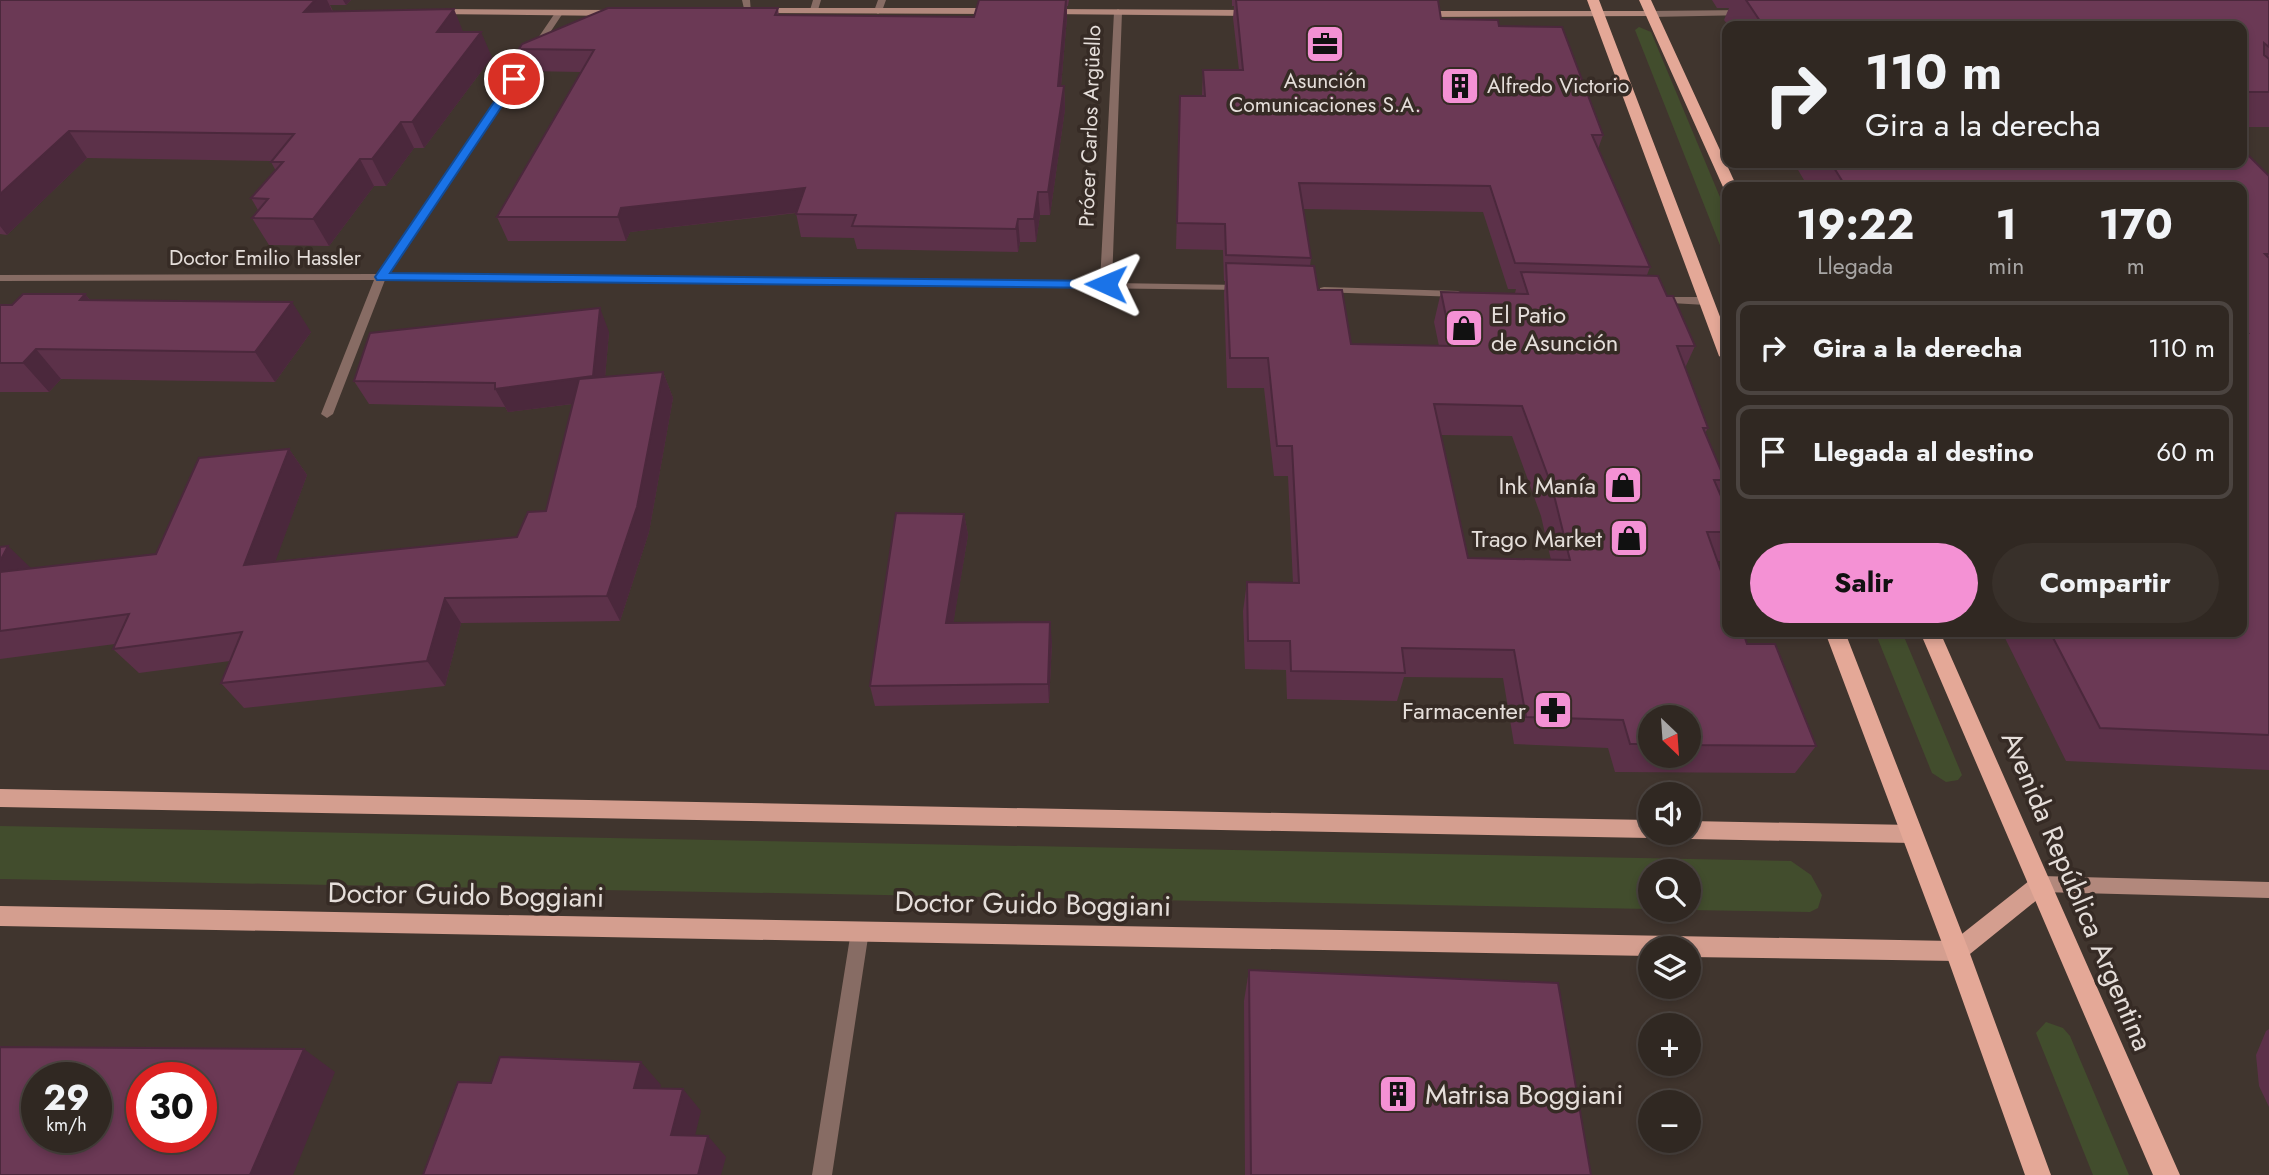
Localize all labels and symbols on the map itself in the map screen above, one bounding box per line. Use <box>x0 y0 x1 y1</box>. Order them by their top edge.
office icon: Asunción Comunicaciones S.A. <box>1304 23 1346 65</box>
street label: Prócer Carlos Argüello <box>1071 24 1109 228</box>
pin <box>484 49 544 109</box>
building icon: Alfredo Victorio <box>1439 65 1481 107</box>
place label: Asunción Comunicaciones S.A. <box>1229 66 1421 120</box>
place label: Alfredo Victorio <box>1487 71 1629 101</box>
street label: Doctor Emilio Hassler <box>169 243 362 273</box>
position arrow <box>1069 247 1143 321</box>
place label: El Patio de Asunción <box>1491 297 1618 360</box>
shop icon: El Patio de Asunción <box>1443 307 1485 349</box>
shop icon: Ink Manía <box>1602 464 1644 506</box>
place label: Ink Manía <box>1498 468 1596 503</box>
shop icon: Trago Market <box>1608 517 1650 559</box>
place label: Trago Market <box>1471 521 1602 556</box>
pharmacy icon: Farmacenter <box>1532 689 1574 731</box>
place label: Farmacenter <box>1402 693 1527 728</box>
north arrow <box>1638 705 1701 768</box>
street label: Avenida República Argentina <box>1991 725 2163 1057</box>
street label: Doctor Guido Boggiani <box>327 872 605 918</box>
street label: Doctor Guido Boggiani <box>894 881 1172 927</box>
speed limit sign: 30 <box>126 1062 217 1153</box>
building icon: Matrisa Boggiani <box>1377 1073 1419 1115</box>
place label: Matrisa Boggiani <box>1425 1074 1623 1115</box>

